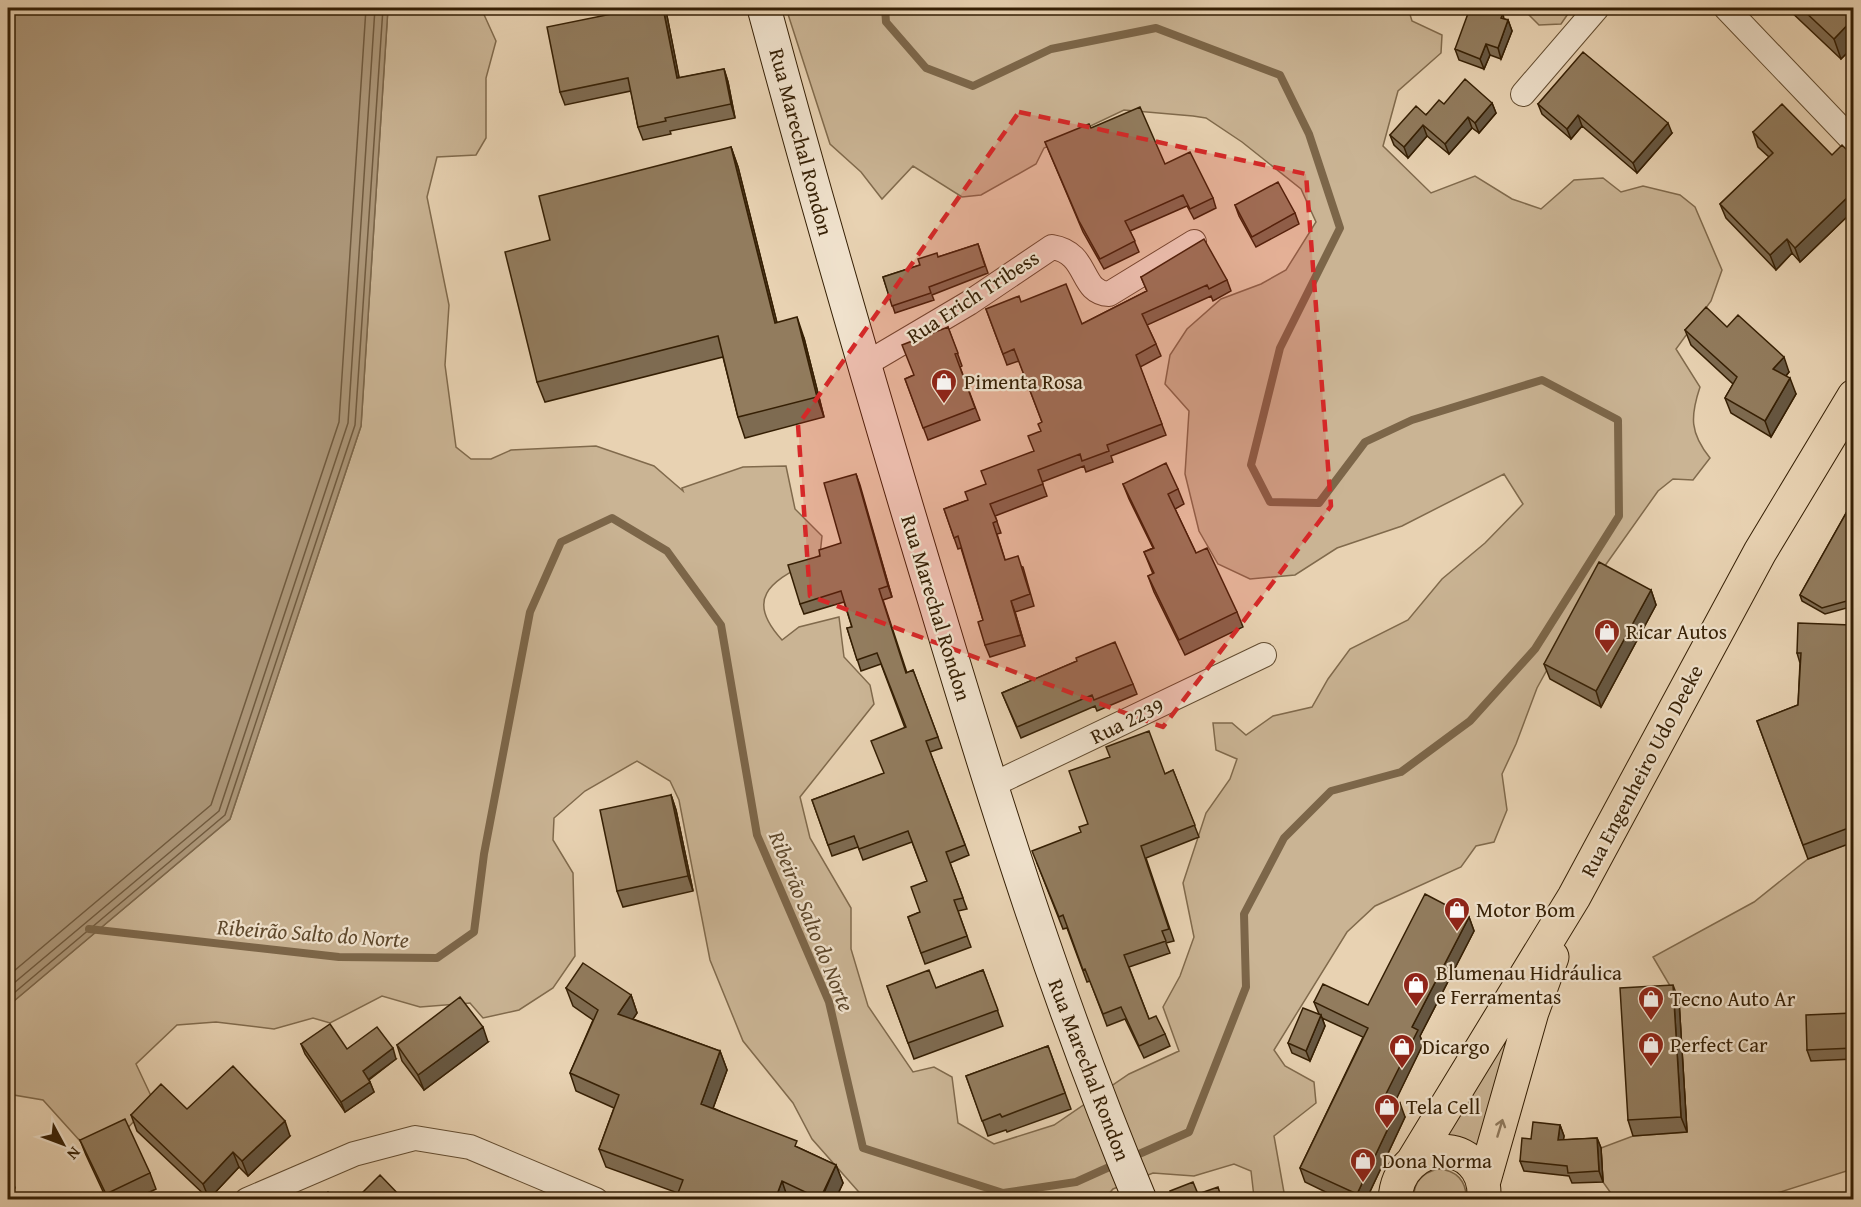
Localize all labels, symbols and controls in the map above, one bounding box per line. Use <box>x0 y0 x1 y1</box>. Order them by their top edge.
street label: Rua Marechal Rondon <box>762 45 841 239</box>
street label: Rua Erich Tribess <box>900 242 1045 351</box>
place label: Pimenta Rosa <box>964 366 1083 397</box>
shop icon: Pimenta Rosa <box>929 367 959 405</box>
street label: Rua Marechal Rondon <box>893 511 980 705</box>
place label: Ricar Autos <box>1626 616 1727 647</box>
shop icon: Ricar Autos <box>1592 617 1622 655</box>
street label: Rua Engenheiro Udo Deeke <box>1572 659 1711 883</box>
street label: Rua 2239 <box>1085 689 1169 752</box>
water label: Ribeirão Salto do Norte <box>761 825 863 1016</box>
place label: Motor Bom <box>1476 894 1575 925</box>
shop icon: Motor Bom <box>1442 895 1472 933</box>
water label: Ribeirão Salto do Norte <box>215 910 410 956</box>
place label: Blumenau Hidráulica e Ferramentas <box>1436 957 1622 1012</box>
shop icon: Blumenau Hidráulica e Ferramentas <box>1401 970 1431 1008</box>
street label: Rua Marechal Rondon <box>1040 974 1139 1166</box>
place label: Tecno Auto Ar <box>1670 983 1796 1014</box>
shop icon: Tecno Auto Ar <box>1636 984 1666 1022</box>
place label: Perfect Car <box>1670 1029 1768 1060</box>
shop icon: Perfect Car <box>1636 1030 1666 1068</box>
place label: Dicargo <box>1422 1031 1490 1062</box>
shop icon: Dicargo <box>1387 1032 1417 1070</box>
place label: Tela Cell <box>1406 1091 1480 1122</box>
shop icon: Tela Cell <box>1372 1092 1402 1130</box>
north arrow <box>33 1114 93 1174</box>
one-way arrow <box>1495 1119 1506 1138</box>
text: N <box>62 1142 87 1166</box>
place label: Dona Norma <box>1382 1145 1492 1176</box>
shop icon: Dona Norma <box>1348 1146 1378 1184</box>

